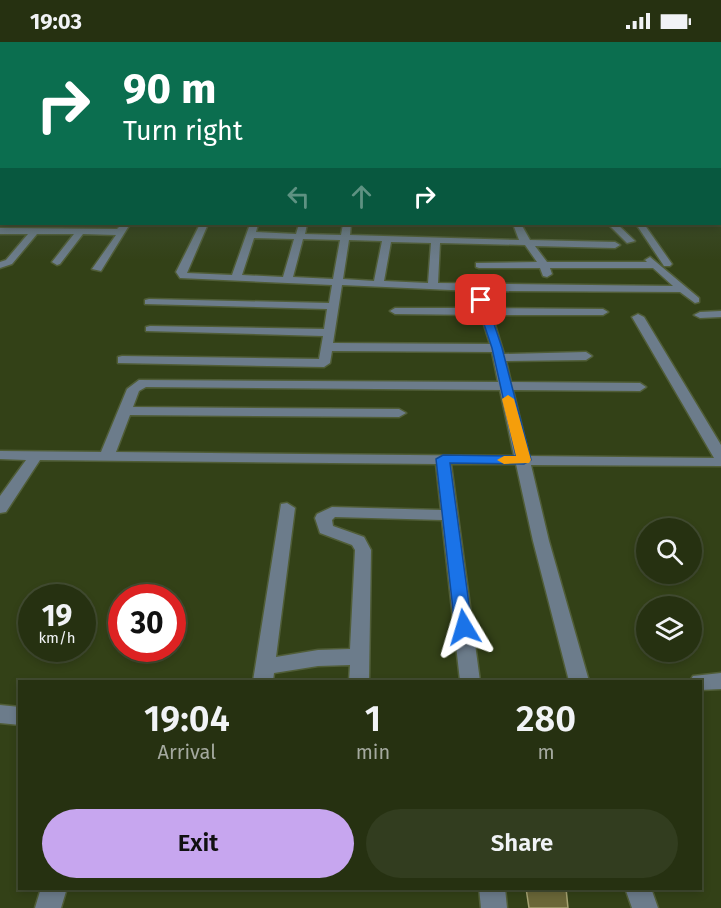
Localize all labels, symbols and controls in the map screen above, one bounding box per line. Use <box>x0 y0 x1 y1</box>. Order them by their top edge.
text: 19:03 <box>30 8 82 35</box>
text: 90 m <box>123 64 217 114</box>
icon: right <box>24 66 102 144</box>
text: Turn right <box>123 115 243 147</box>
icon: left <box>282 180 315 213</box>
icon: ahead <box>345 180 378 213</box>
icon: right <box>408 180 441 213</box>
pin <box>455 274 506 325</box>
icon: arrive <box>464 283 497 316</box>
map controls <box>636 518 702 662</box>
button: search <box>636 518 702 584</box>
speed limit sign: 30 <box>108 584 186 662</box>
position arrow <box>432 595 496 659</box>
button: layers <box>636 596 702 662</box>
text: 19 <box>42 598 72 634</box>
text: km/h <box>38 629 76 647</box>
text: 19:04 <box>144 697 230 741</box>
text: 1 <box>365 697 381 741</box>
text: 280 <box>516 697 576 741</box>
text: Arrival <box>158 740 216 764</box>
text: min <box>356 740 390 764</box>
text: m <box>538 740 555 764</box>
button: Exit <box>42 809 354 878</box>
button: Share <box>366 809 678 878</box>

